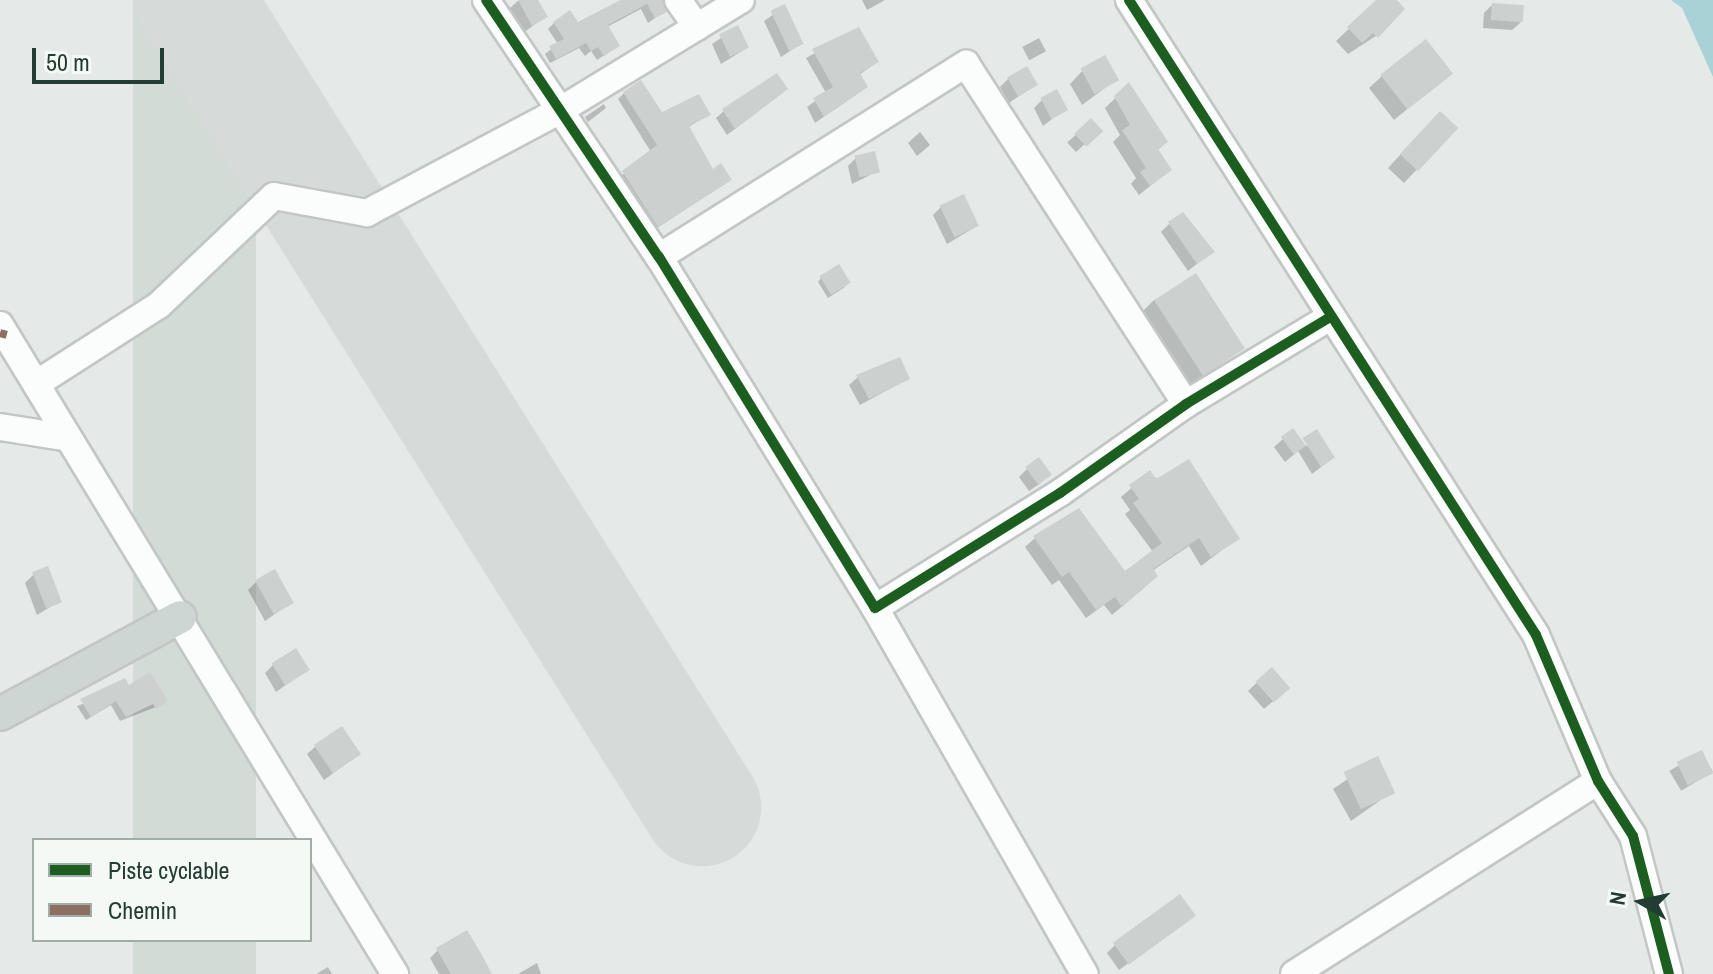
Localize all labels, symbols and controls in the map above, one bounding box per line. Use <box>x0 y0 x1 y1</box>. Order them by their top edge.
scale bar <box>36 32 168 82</box>
text: 50 m <box>46 46 90 78</box>
legend <box>32 838 312 942</box>
text: Piste cyclable <box>108 854 229 886</box>
north arrow <box>1601 862 1681 942</box>
text: N <box>1601 889 1633 907</box>
text: Chemin <box>108 894 177 926</box>

